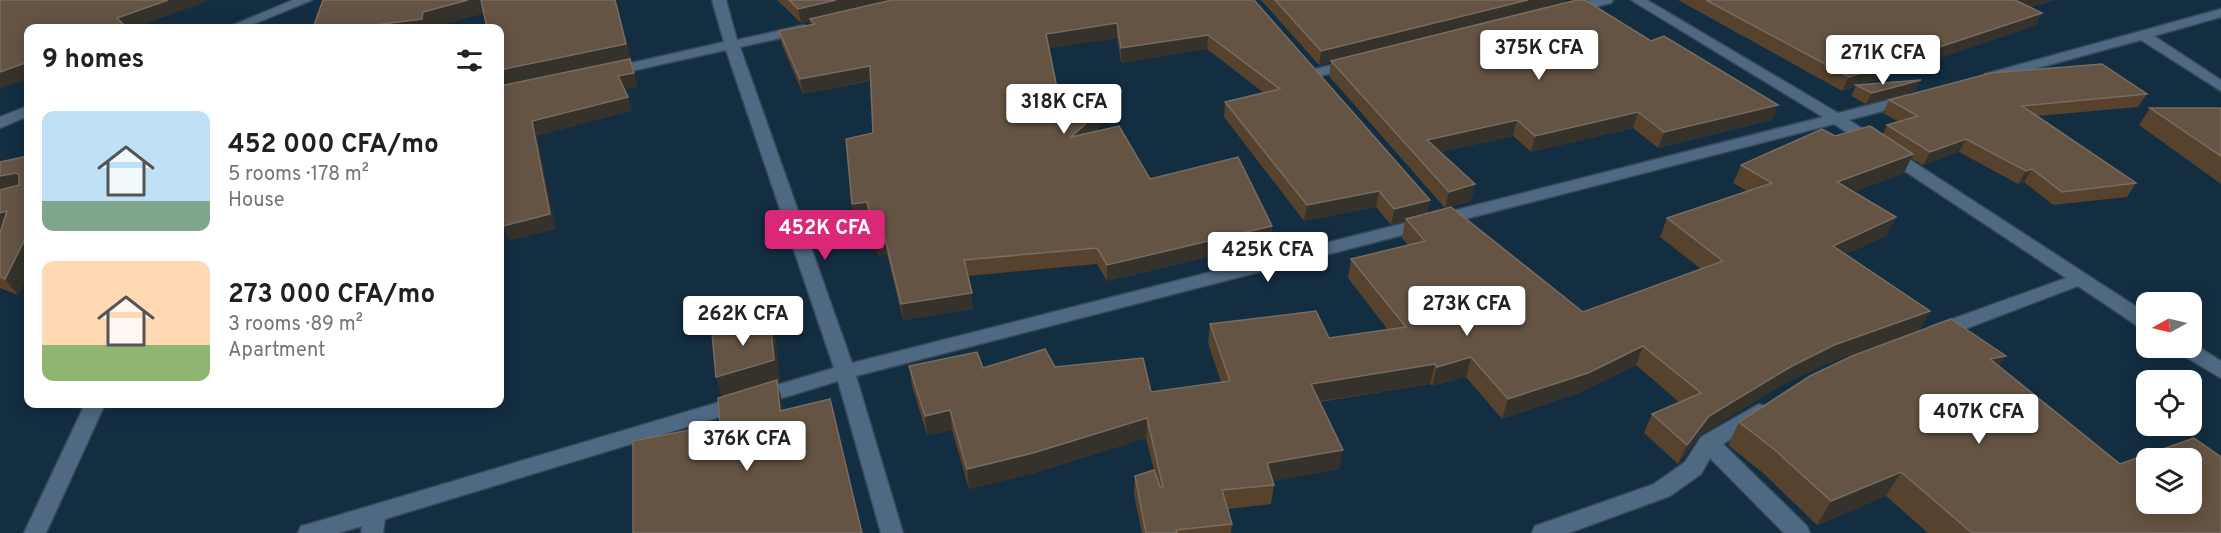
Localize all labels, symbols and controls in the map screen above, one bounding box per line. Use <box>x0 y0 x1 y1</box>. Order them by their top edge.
pin: 375K CFA <box>1477 30 1601 81</box>
pin: 271K CFA <box>1821 35 1945 86</box>
text: 375K CFA <box>1494 36 1584 62</box>
text: 271K CFA <box>1840 41 1926 67</box>
text: 9 homes <box>42 44 144 77</box>
icon: filters <box>453 44 486 77</box>
pin: 318K CFA <box>1002 84 1126 135</box>
text: 318K CFA <box>1020 90 1108 116</box>
text: 452 000 CFA/mo <box>228 129 439 162</box>
icon: home <box>90 135 162 207</box>
text: 5 rooms · 178 m² <box>228 162 369 188</box>
text: House <box>228 188 284 214</box>
pin: 452K CFA <box>763 210 887 261</box>
text: 452K CFA <box>779 216 871 242</box>
pin: 425K CFA <box>1206 232 1330 283</box>
text: 425K CFA <box>1222 238 1314 264</box>
text: 273 000 CFA/mo <box>228 279 435 312</box>
icon: home <box>90 285 162 357</box>
pin: 273K CFA <box>1405 286 1529 337</box>
text: 273K CFA <box>1422 292 1512 318</box>
north arrow <box>2136 292 2202 358</box>
map controls <box>2136 292 2202 514</box>
pin: 262K CFA <box>681 296 805 347</box>
text: 262K CFA <box>697 302 789 328</box>
text: 3 rooms · 89 m² <box>228 312 363 338</box>
text: Apartment <box>228 338 326 364</box>
button: locate <box>2136 370 2202 436</box>
pin: 407K CFA <box>1917 394 2041 445</box>
text: 407K CFA <box>1933 400 2025 426</box>
pin: 376K CFA <box>685 421 809 472</box>
text: 376K CFA <box>703 427 791 453</box>
button: layers <box>2136 448 2202 514</box>

